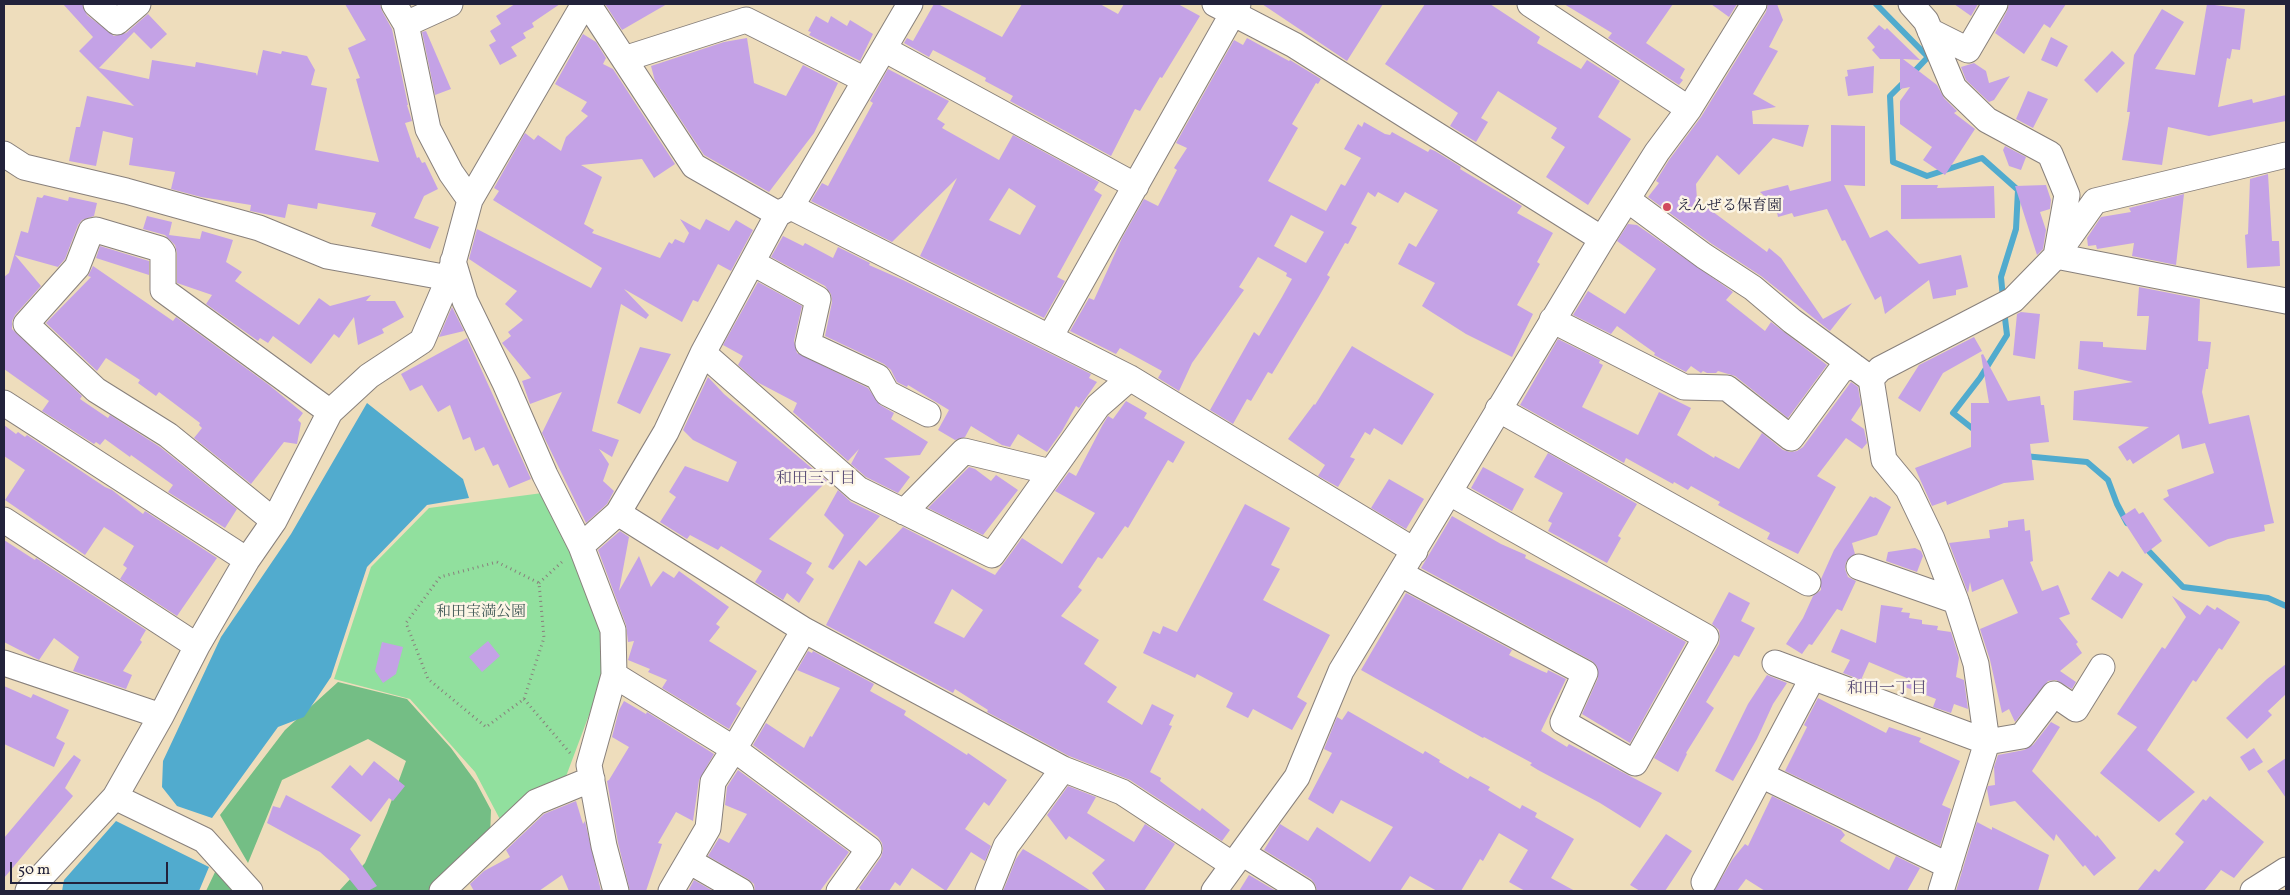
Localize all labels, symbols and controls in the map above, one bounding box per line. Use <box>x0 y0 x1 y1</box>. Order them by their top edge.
place label: えんぜる保育園 <box>1677 198 1782 216</box>
marker: えんぜる保育園 <box>1661 201 1673 213</box>
district label: 和田三丁目 <box>776 470 856 490</box>
park label: 和田宝満公園 <box>436 604 526 622</box>
district label: 和田一丁目 <box>1847 680 1927 700</box>
scale bar <box>12 852 170 884</box>
text: 50 m <box>18 860 50 881</box>

